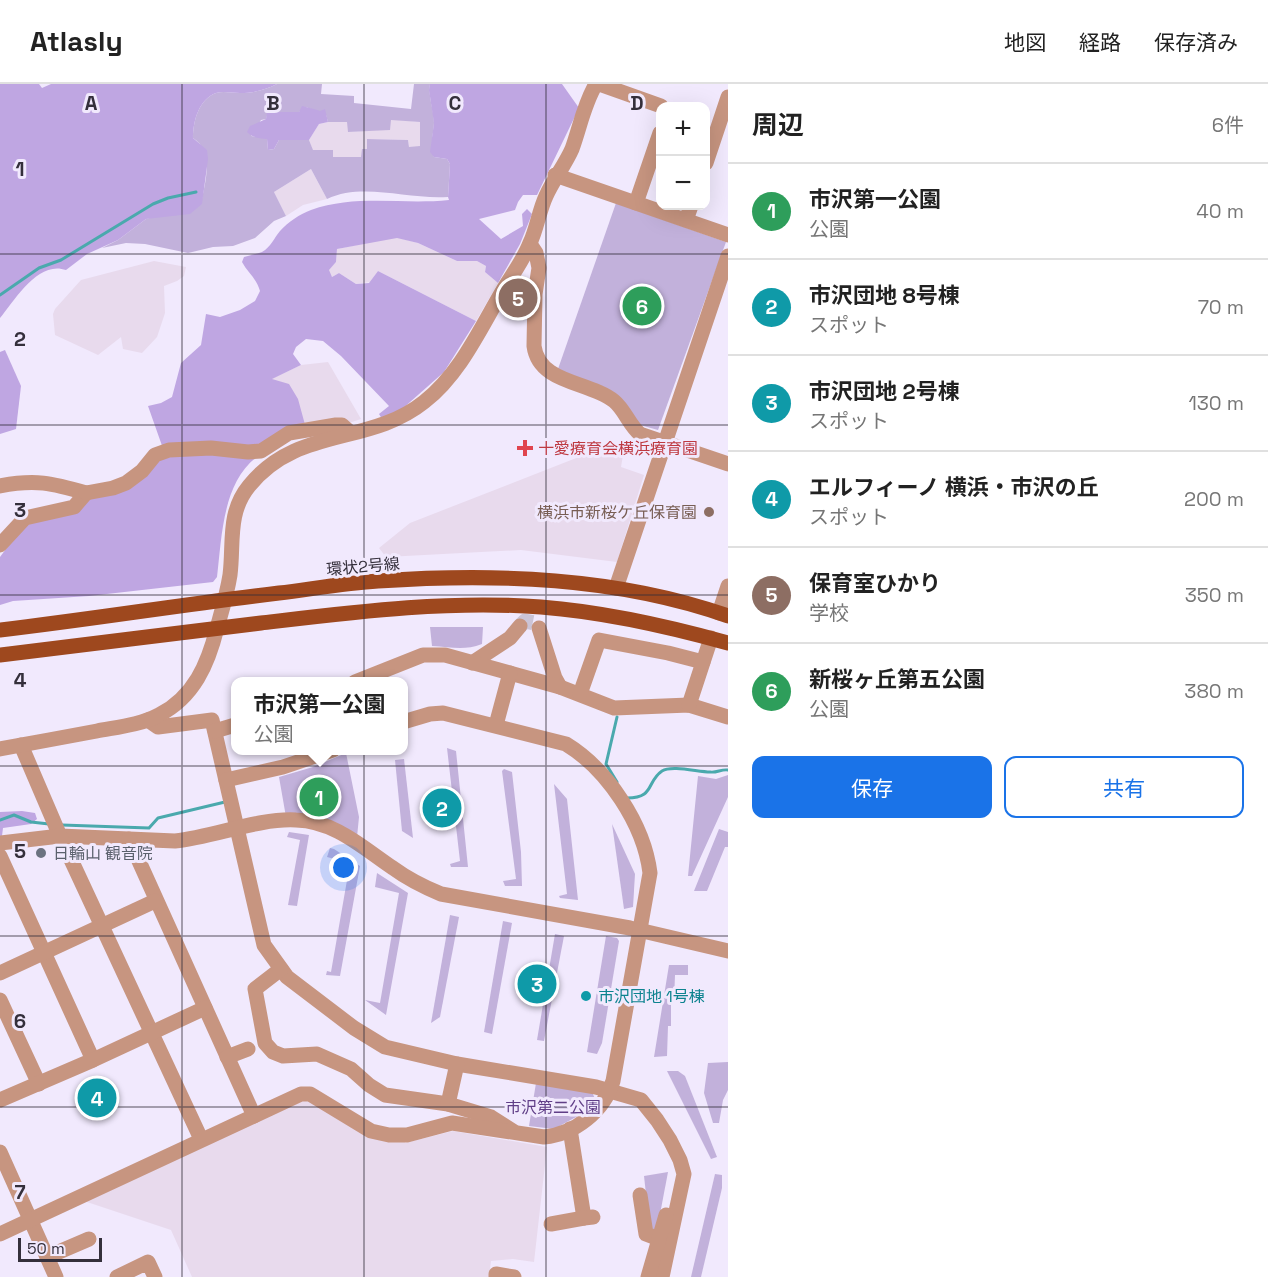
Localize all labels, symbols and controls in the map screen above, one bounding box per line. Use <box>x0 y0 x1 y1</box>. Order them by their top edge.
text: Atlasly <box>30 23 123 59</box>
text: 地図 <box>1004 29 1046 56</box>
text: 経路 <box>1079 29 1121 56</box>
text: 保存済み <box>1154 29 1238 56</box>
text: A <box>85 90 98 116</box>
text: B <box>266 90 280 116</box>
text: C <box>449 90 462 116</box>
text: D <box>630 90 644 116</box>
map controls <box>656 102 710 210</box>
button: + <box>656 102 710 156</box>
text: 周辺 <box>752 108 804 142</box>
text: 6件 <box>1212 112 1244 138</box>
text: 1 <box>15 156 25 182</box>
button: − <box>656 156 710 210</box>
text: 市沢第一公園 <box>809 185 941 213</box>
text: 1 <box>767 198 776 224</box>
text: 40 m <box>1196 198 1244 224</box>
text: 公園 <box>809 216 849 242</box>
pin: 5 <box>498 276 538 320</box>
text: 市沢団地 8号棟 <box>809 281 960 309</box>
pin: 6 <box>622 284 662 328</box>
text: 2 <box>766 294 777 320</box>
text: 70 m <box>1198 294 1244 320</box>
text: スポット <box>809 312 889 338</box>
text: 2 <box>14 326 26 352</box>
text: 市沢団地 2号棟 <box>809 377 960 405</box>
text: 3 <box>765 390 778 416</box>
text: 130 m <box>1188 390 1244 416</box>
text: スポット <box>809 408 889 434</box>
place label: 十愛療育会横浜療育園 <box>538 438 698 459</box>
marker: 十愛療育会横浜療育園 <box>516 439 534 457</box>
text: エルフィーノ 横浜・市沢の丘 <box>809 473 1099 501</box>
text: 4 <box>765 486 778 512</box>
text: 200 m <box>1184 486 1244 512</box>
text: 3 <box>14 497 26 523</box>
place label: 横浜市新桜ケ丘保育園 <box>537 502 697 523</box>
text: スポット <box>809 504 889 530</box>
marker: 横浜市新桜ケ丘保育園 <box>702 505 716 519</box>
street label: 環状2号線 <box>325 553 401 580</box>
text: 保育室ひかり <box>809 569 941 597</box>
text: 5 <box>766 582 778 608</box>
text: 350 m <box>1185 582 1244 608</box>
text: 学校 <box>809 600 849 626</box>
text: 新桜ヶ丘第五公園 <box>809 665 985 693</box>
text: 4 <box>14 667 27 693</box>
popup <box>231 677 408 755</box>
text: 6 <box>765 678 778 704</box>
text: 380 m <box>1184 678 1244 704</box>
text: 市沢第一公園 <box>253 690 386 718</box>
text: 公園 <box>809 696 849 722</box>
text: 公園 <box>253 721 293 747</box>
button: 保存 <box>752 756 992 818</box>
button: 共有 <box>1004 756 1244 818</box>
pin: 1 <box>300 774 338 820</box>
pin: 2 <box>422 786 462 830</box>
text: 5 <box>14 838 26 864</box>
place label: 日輪山 観音院 <box>53 843 153 864</box>
marker: 日輪山 観音院 <box>34 846 48 860</box>
your location <box>329 853 358 882</box>
pin: 3 <box>518 962 556 1006</box>
place label: 市沢団地 1号棟 <box>598 986 705 1007</box>
marker: 市沢団地 1号棟 <box>579 989 593 1003</box>
text: 6 <box>14 1008 26 1034</box>
pin: 4 <box>78 1076 116 1120</box>
park label: 市沢第二公園 <box>505 1097 601 1118</box>
text: 7 <box>14 1179 26 1205</box>
scale bar <box>18 1235 102 1262</box>
text: 50 m <box>27 1238 65 1259</box>

